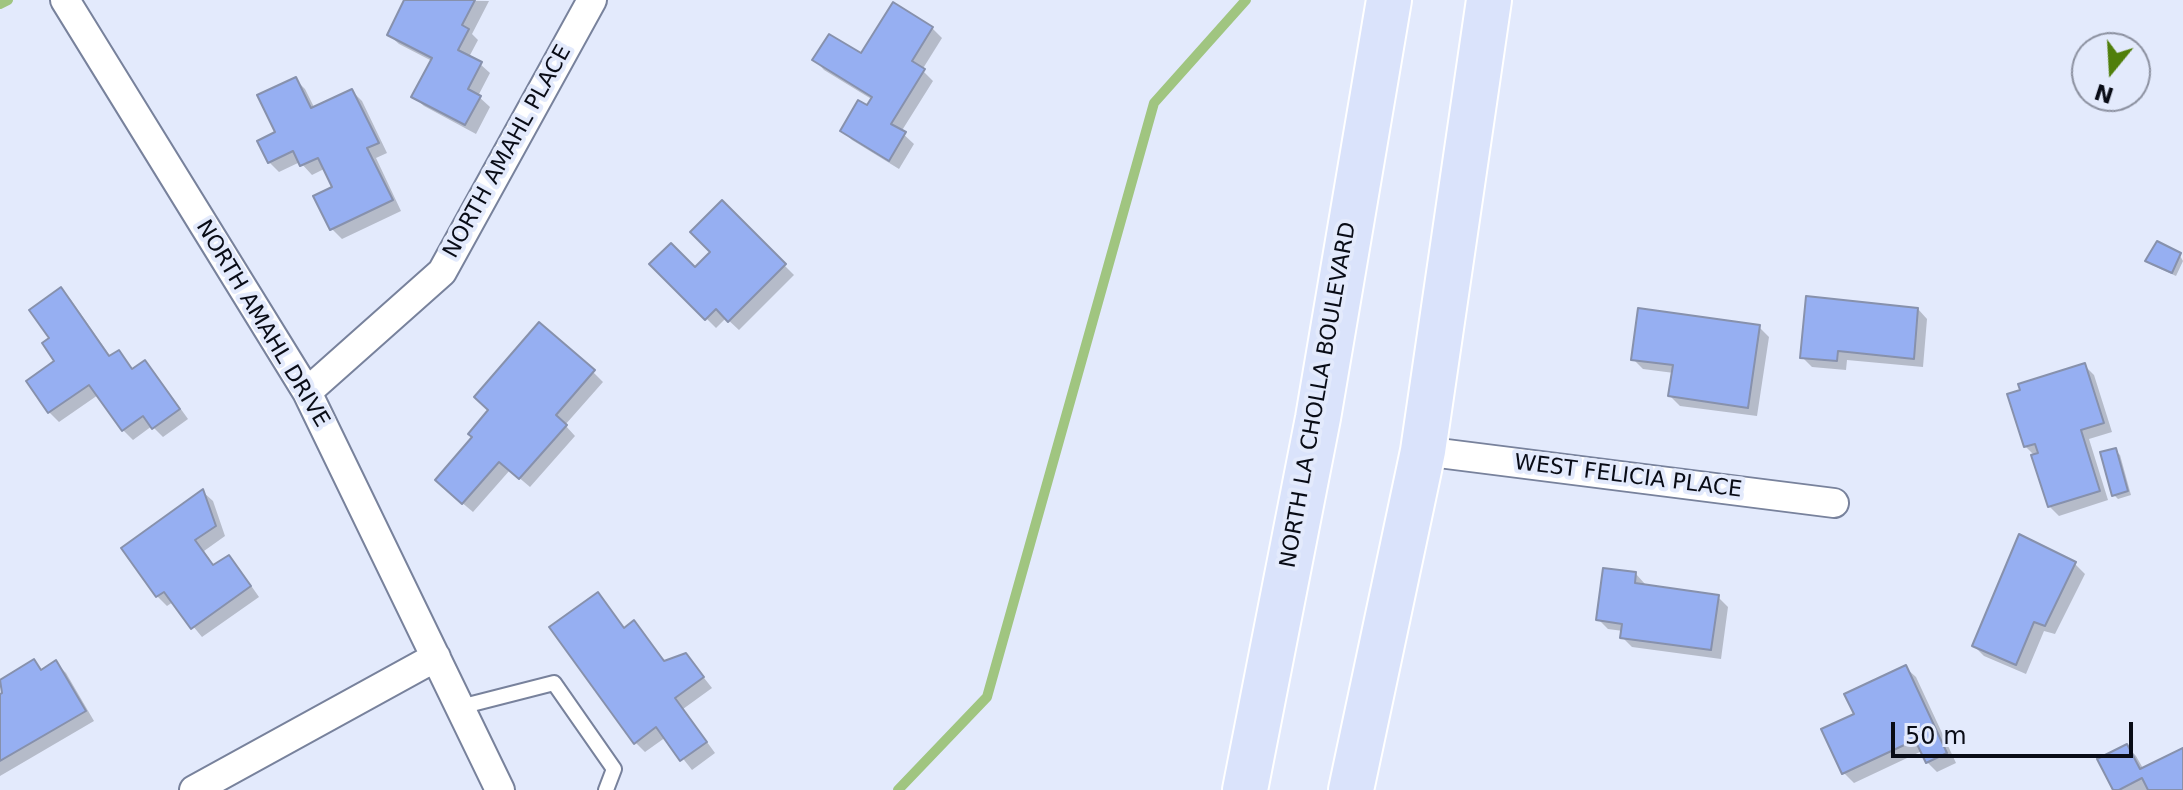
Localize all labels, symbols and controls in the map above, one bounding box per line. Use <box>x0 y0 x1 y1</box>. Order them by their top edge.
north arrow <box>2071 32 2151 112</box>
street label: NORTH AMAHL PLACE <box>438 41 578 263</box>
text: N <box>2091 79 2117 108</box>
street label: NORTH AMAHL DRIVE <box>190 216 334 432</box>
street label: NORTH LA CHOLLA BOULEVARD <box>1276 220 1362 570</box>
street label: WEST FELICIA PLACE <box>1513 450 1743 504</box>
scale bar <box>1895 706 2137 756</box>
text: 50 m <box>1905 722 1967 750</box>

